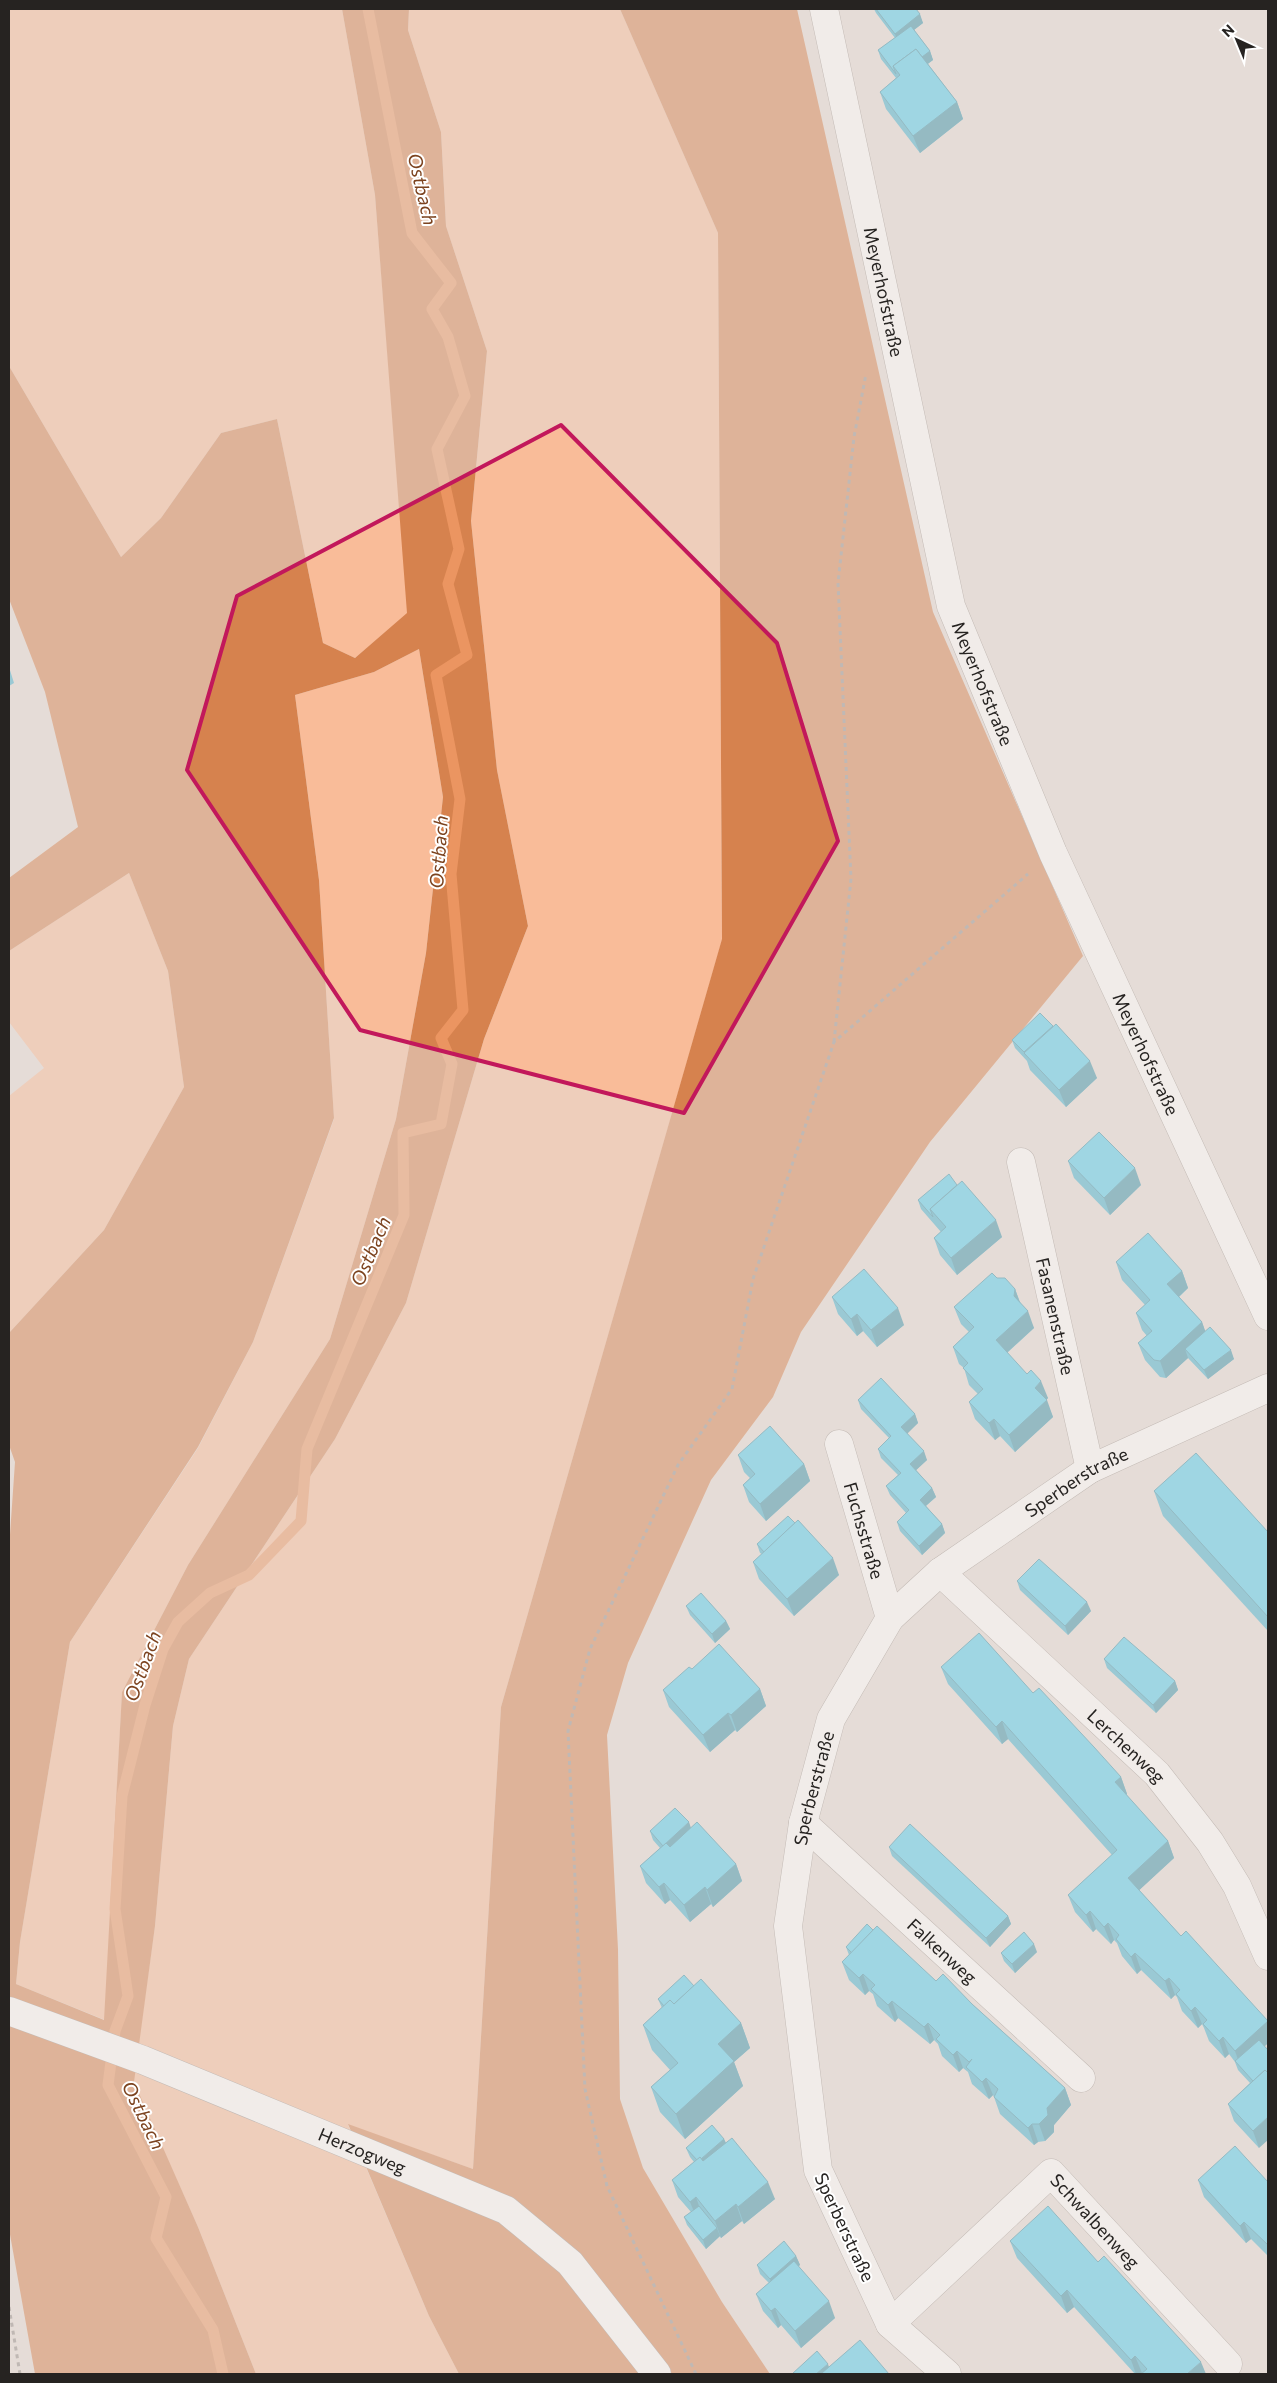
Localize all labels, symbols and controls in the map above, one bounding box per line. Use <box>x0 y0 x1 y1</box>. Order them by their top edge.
north arrow <box>1212 15 1262 65</box>
text: N <box>1218 21 1237 40</box>
water label: Ostbach <box>404 151 442 227</box>
street label: Meyerhofstraße <box>860 225 909 359</box>
street label: Meyerhofstraße <box>947 618 1018 749</box>
water label: Ostbach <box>424 814 452 889</box>
street label: Meyerhofstraße <box>1108 989 1184 1118</box>
water label: Ostbach <box>345 1213 395 1289</box>
street label: Fasanenstraße <box>1032 1255 1079 1377</box>
street label: Sperberstraße <box>1020 1442 1131 1522</box>
street label: Fuchsstraße <box>840 1479 889 1581</box>
water label: Ostbach <box>119 1627 165 1704</box>
street label: Lerchenweg <box>1083 1704 1171 1787</box>
street label: Sperberstraße <box>789 1728 838 1847</box>
street label: Falkenweg <box>903 1913 982 1988</box>
water label: Ostbach <box>118 2077 170 2153</box>
street label: Herzogweg <box>315 2123 410 2179</box>
street label: Sperberstraße <box>810 2169 880 2285</box>
street label: Schwalbenweg <box>1046 2169 1145 2273</box>

